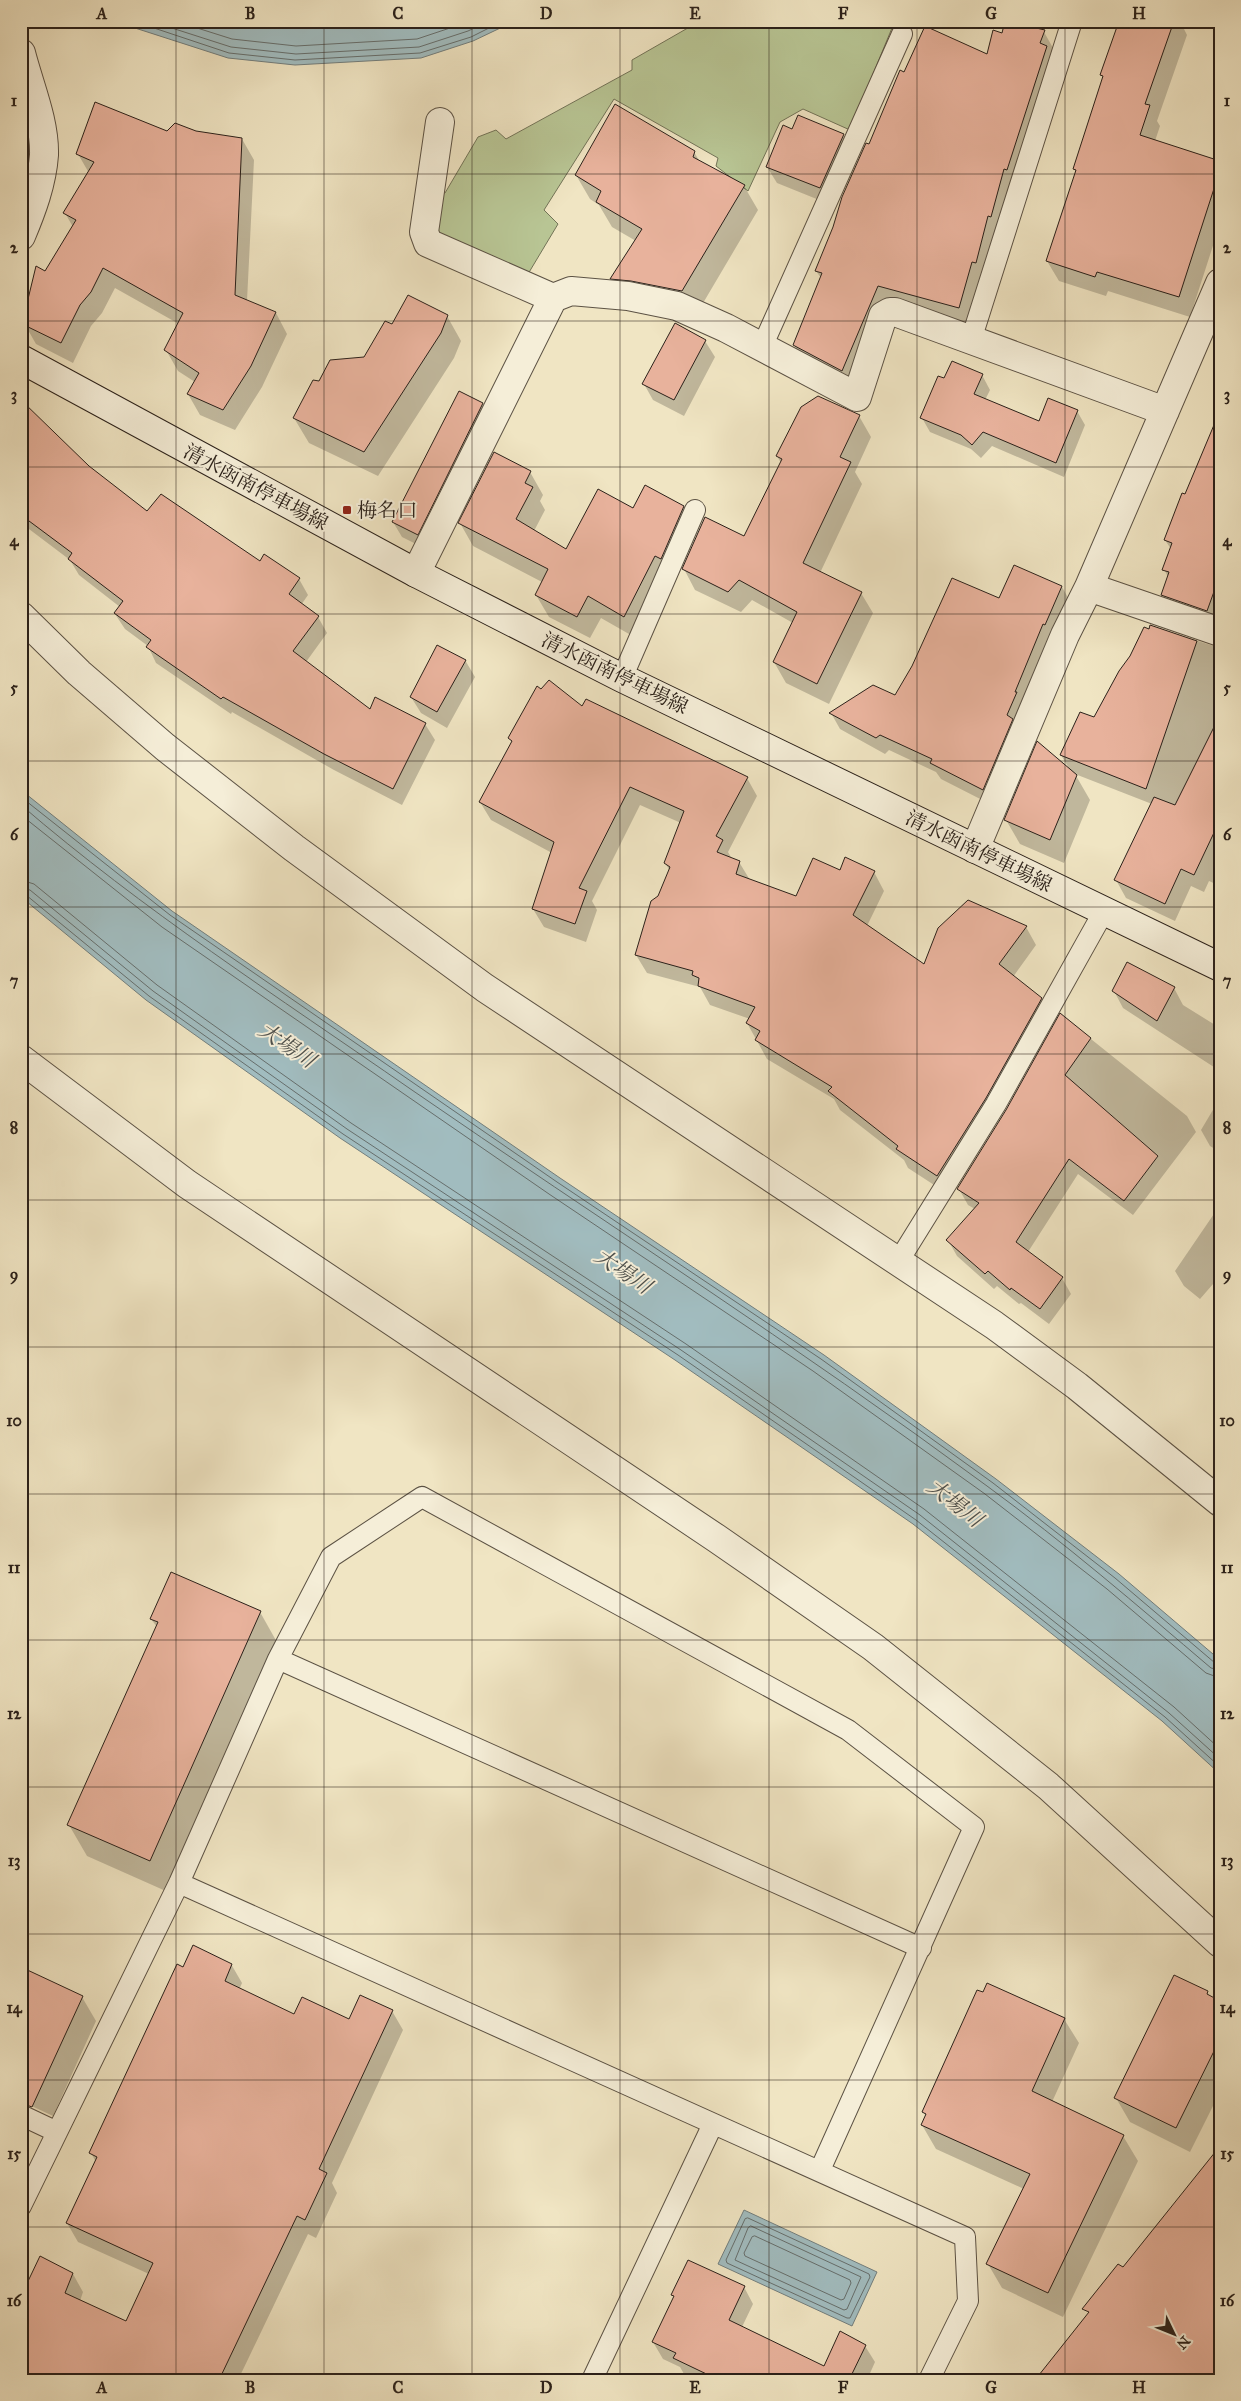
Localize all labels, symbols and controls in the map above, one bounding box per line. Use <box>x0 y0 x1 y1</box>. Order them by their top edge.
text: A <box>96 4 108 23</box>
text: B <box>245 4 255 23</box>
text: C <box>393 4 404 23</box>
text: D <box>540 4 553 23</box>
text: E <box>689 4 701 23</box>
text: F <box>838 4 849 23</box>
text: G <box>985 4 997 23</box>
text: H <box>1132 4 1146 23</box>
text: 1 <box>11 91 18 110</box>
text: 1 <box>1224 91 1231 110</box>
text: 2 <box>10 238 19 257</box>
text: 2 <box>1223 238 1232 257</box>
text: 3 <box>11 385 17 405</box>
text: 3 <box>1224 385 1230 405</box>
street label: 清水函南停車場線 <box>180 439 332 535</box>
place label: 梅名口 <box>357 498 417 522</box>
marker: 梅名口 <box>341 504 353 516</box>
text: 4 <box>10 531 20 551</box>
text: 4 <box>1223 531 1233 551</box>
street label: 清水函南停車場線 <box>538 627 692 719</box>
text: 5 <box>10 678 18 697</box>
text: 5 <box>1223 678 1231 697</box>
street label: 清水函南停車場線 <box>902 805 1056 897</box>
text: 6 <box>10 825 19 844</box>
text: 6 <box>1223 825 1232 844</box>
text: 7 <box>10 971 19 990</box>
text: 7 <box>1223 971 1232 990</box>
water label: 大場川 <box>254 1017 322 1075</box>
text: 8 <box>10 1118 18 1137</box>
text: 8 <box>1223 1118 1231 1137</box>
water label: 大場川 <box>590 1243 658 1301</box>
text: 9 <box>10 1265 18 1285</box>
text: 9 <box>1223 1265 1231 1285</box>
text: 10 <box>6 1411 22 1430</box>
text: 10 <box>1219 1411 1235 1430</box>
water label: 大場川 <box>922 1473 989 1534</box>
text: 11 <box>8 1558 21 1577</box>
text: 11 <box>1221 1558 1234 1577</box>
text: 12 <box>7 1704 22 1723</box>
text: 12 <box>1220 1704 1235 1723</box>
text: 13 <box>8 1851 20 1871</box>
text: 13 <box>1221 1851 1233 1871</box>
text: 14 <box>6 1998 23 2018</box>
text: 14 <box>1219 1998 1236 2018</box>
text: 15 <box>7 2144 21 2163</box>
text: 15 <box>1220 2144 1234 2163</box>
text: 16 <box>7 2291 22 2310</box>
text: 16 <box>1220 2291 1235 2310</box>
north arrow <box>1148 2308 1198 2358</box>
text: N <box>1173 2332 1193 2353</box>
text: A <box>96 2378 108 2397</box>
text: B <box>245 2378 255 2397</box>
text: C <box>393 2378 404 2397</box>
text: D <box>540 2378 553 2397</box>
text: E <box>689 2378 701 2397</box>
text: F <box>838 2378 849 2397</box>
text: G <box>985 2378 997 2397</box>
text: H <box>1132 2378 1146 2397</box>

